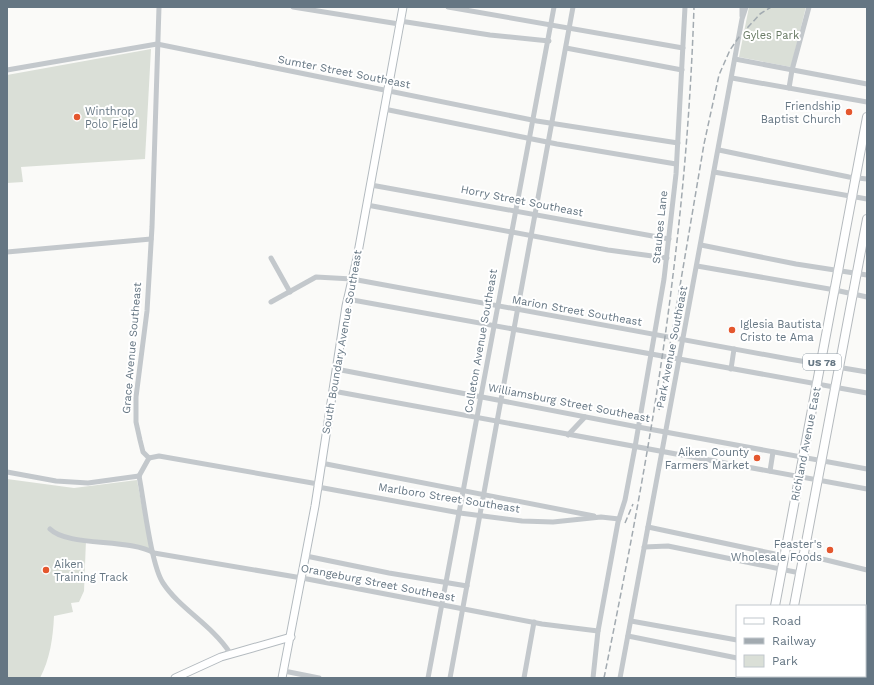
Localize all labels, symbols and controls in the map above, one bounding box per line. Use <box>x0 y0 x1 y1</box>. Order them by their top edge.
park label: Gyles Park <box>743 29 799 42</box>
street label: Sumter Street Southeast <box>277 53 412 91</box>
place label: Friendship Baptist Church <box>761 100 841 126</box>
place label: Winthrop Polo Field <box>85 105 138 131</box>
marker: Friendship Baptist Church <box>844 107 854 117</box>
marker: Winthrop Polo Field <box>72 112 82 122</box>
street label: Horry Street Southeast <box>460 183 585 219</box>
street label: Staubes Lane <box>650 190 670 264</box>
street label: South Boundary Avenue Southeast <box>319 249 365 435</box>
street label: Colleton Avenue Southeast <box>462 268 500 414</box>
street label: Grace Avenue Southeast <box>120 281 144 414</box>
street label: Park Avenue Southeast <box>654 284 690 409</box>
street label: Marion Street Southeast <box>511 293 643 329</box>
place label: Iglesia Bautista Cristo te Ama <box>740 318 822 344</box>
marker: Iglesia Bautista Cristo te Ama <box>727 325 737 335</box>
road number: US 78 <box>803 354 841 370</box>
street label: Williamsburg Street Southeast <box>487 381 652 425</box>
street label: Richland Avenue East <box>789 385 824 502</box>
place label: Aiken County Farmers Market <box>665 446 749 472</box>
marker: Aiken County Farmers Market <box>752 453 762 463</box>
street label: Marlboro Street Southeast <box>377 480 521 516</box>
place label: Feaster's Wholesale Foods <box>731 538 822 564</box>
marker: Feaster's Wholesale Foods <box>825 545 835 555</box>
place label: Aiken Training Track <box>54 558 128 584</box>
street label: Orangeburg Street Southeast <box>300 562 457 604</box>
marker: Aiken Training Track <box>41 565 51 575</box>
legend <box>736 605 866 677</box>
text: Road <box>772 614 801 628</box>
text: Railway <box>772 634 817 648</box>
text: Park <box>772 654 798 668</box>

